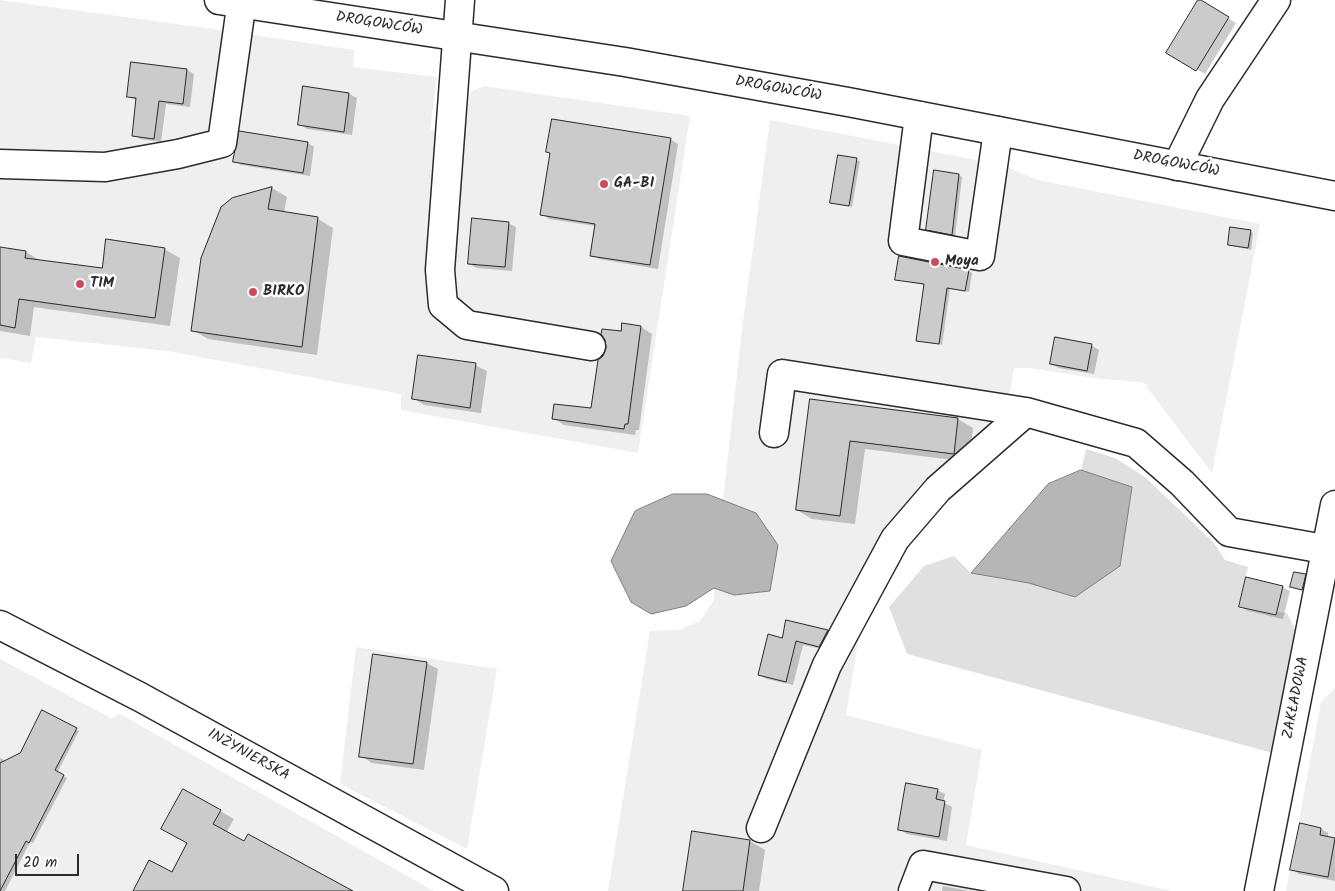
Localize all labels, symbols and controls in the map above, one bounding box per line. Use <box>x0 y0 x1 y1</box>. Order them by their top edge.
street label: DROGOWCÓW <box>334 9 424 41</box>
street label: DROGOWCÓW <box>733 74 823 106</box>
street label: DROGOWCÓW <box>1131 148 1221 182</box>
place label: GA-BI <box>614 175 654 193</box>
marker: GA-BI <box>598 178 610 190</box>
place label: Moya <box>945 253 979 271</box>
marker: Moya <box>929 256 941 268</box>
place label: TIM <box>90 275 114 293</box>
marker: TIM <box>74 278 86 290</box>
place label: BIRKO <box>263 283 304 301</box>
marker: BIRKO <box>247 286 259 298</box>
street label: ZAKŁADOWA <box>1280 655 1314 741</box>
street label: INŻYNIERSKA <box>204 726 292 786</box>
scale bar <box>18 844 81 876</box>
text: 20 m <box>23 851 57 875</box>

